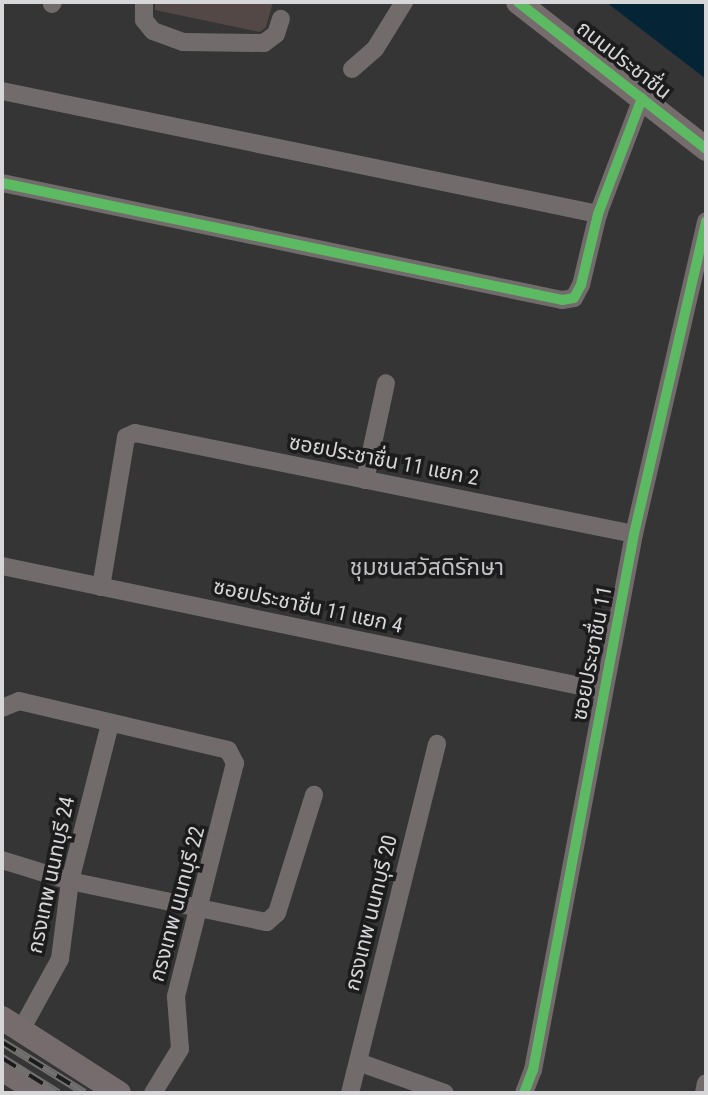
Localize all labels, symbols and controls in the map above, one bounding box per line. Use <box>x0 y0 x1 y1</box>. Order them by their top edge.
street label: ถนนประชาชื่น <box>572 15 676 105</box>
street label: ซอยประชาชื่น 11 แยก 2 <box>287 429 481 491</box>
district label: ชุมชนสวัสดิรักษา <box>350 554 504 582</box>
street label: ซอยประชาชื่น 11 แยก 4 <box>211 574 405 638</box>
street label: ซอยประชาชื่น 11 <box>567 584 617 722</box>
street label: กรงเทพ นนทบุรี 24 <box>22 794 80 956</box>
street label: กรงเทพ นนทบุรี 22 <box>144 824 210 984</box>
street label: กรงเทพ นนทบุรี 20 <box>339 833 403 993</box>

